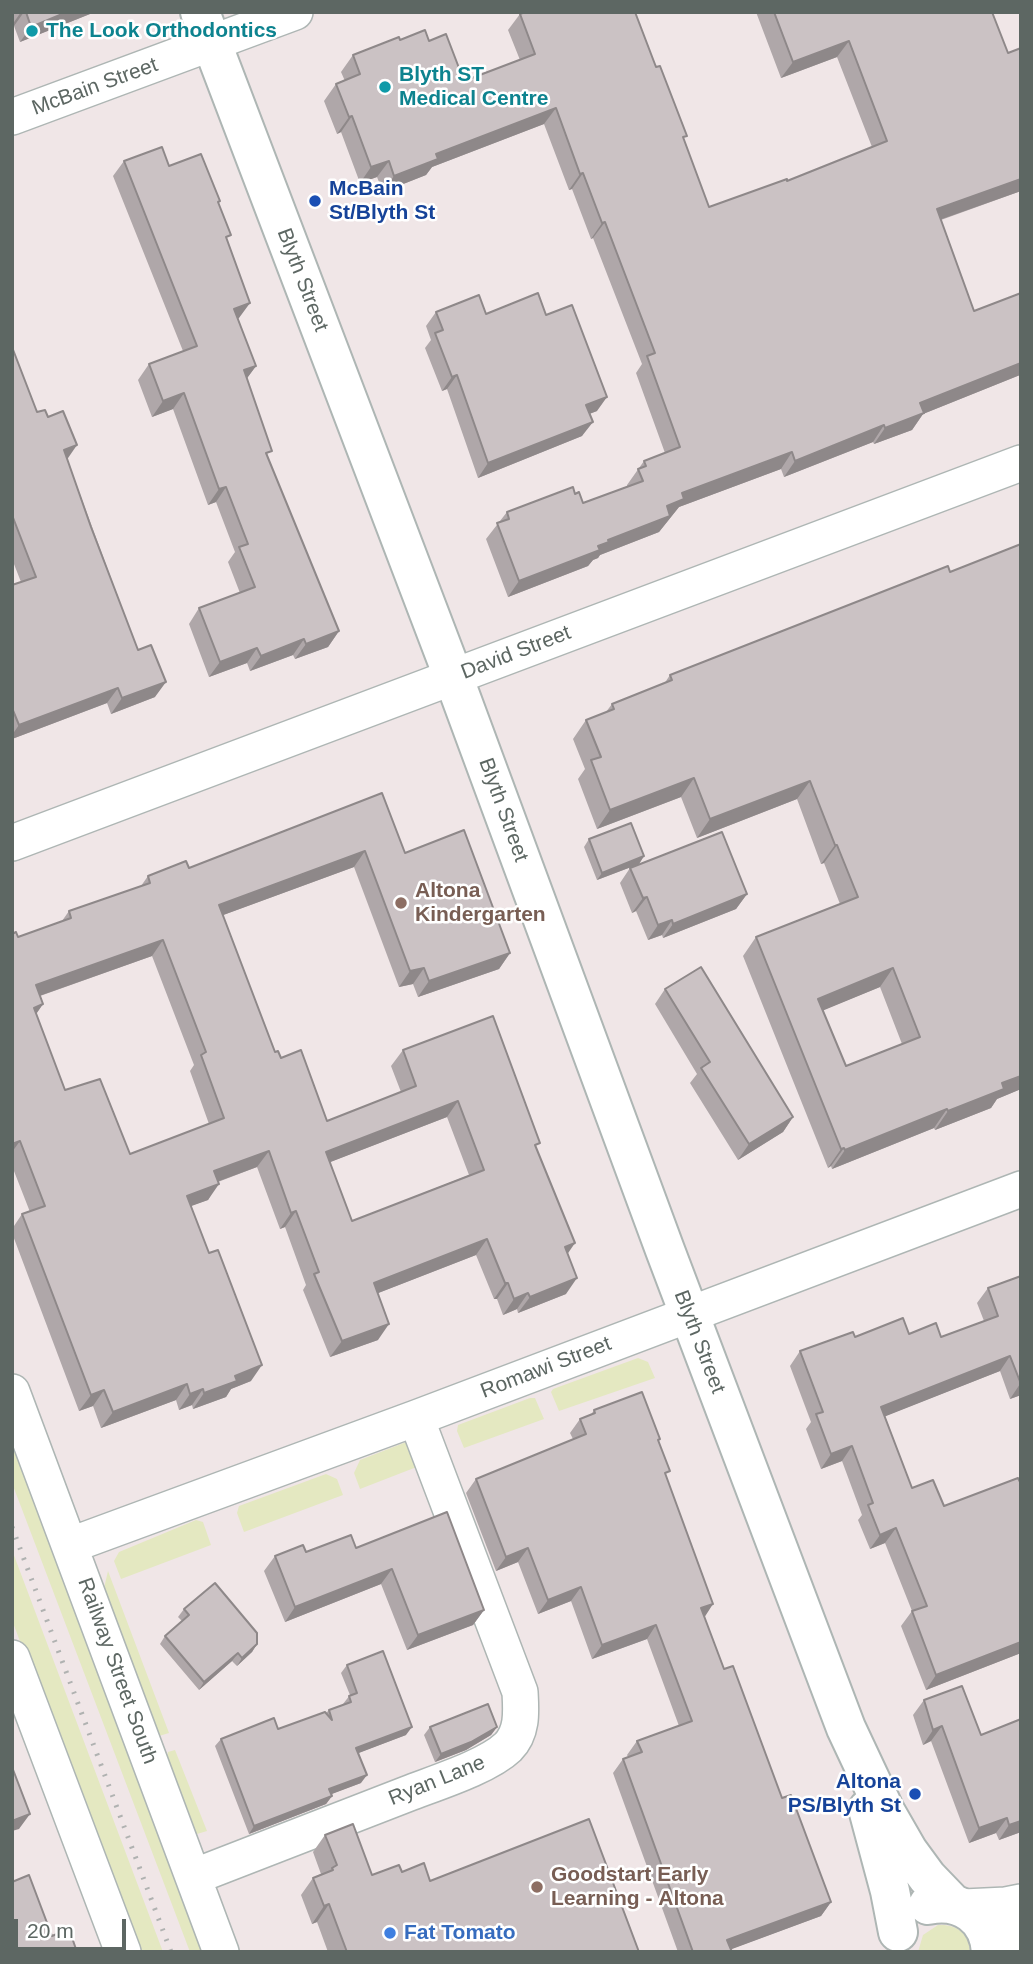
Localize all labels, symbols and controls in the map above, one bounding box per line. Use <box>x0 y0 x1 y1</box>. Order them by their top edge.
place label: The Look Orthodontics <box>46 18 277 44</box>
marker: The Look Orthodontics <box>24 23 40 39</box>
street label: McBain Street <box>29 53 161 121</box>
place label: Blyth ST Medical Centre <box>399 62 548 112</box>
marker: Blyth ST Medical Centre <box>377 79 393 95</box>
place label: McBain St/Blyth St <box>329 176 435 226</box>
marker: McBain St/Blyth St <box>307 193 323 209</box>
street label: Blyth Street <box>271 225 333 335</box>
street label: David Street <box>458 621 574 685</box>
street label: Blyth Street <box>473 755 533 865</box>
place label: Altona Kindergarten <box>415 878 546 928</box>
marker: Altona Kindergarten <box>393 895 409 911</box>
street label: Blyth Street <box>668 1287 730 1397</box>
street label: Romawi Street <box>477 1332 615 1404</box>
street label: Railway Street South <box>72 1575 162 1767</box>
street label: Ryan Lane <box>385 1750 489 1812</box>
place label: Altona PS/Blyth St <box>788 1769 901 1819</box>
marker: Altona PS/Blyth St <box>907 1786 923 1802</box>
place label: Goodstart Early Learning - Altona <box>551 1862 724 1912</box>
marker: Goodstart Early Learning - Altona <box>529 1879 545 1895</box>
scale bar <box>18 1904 130 1948</box>
text: 20 m <box>27 1919 74 1942</box>
place label: Fat Tomato <box>404 1920 516 1946</box>
marker: Fat Tomato <box>382 1925 398 1941</box>

